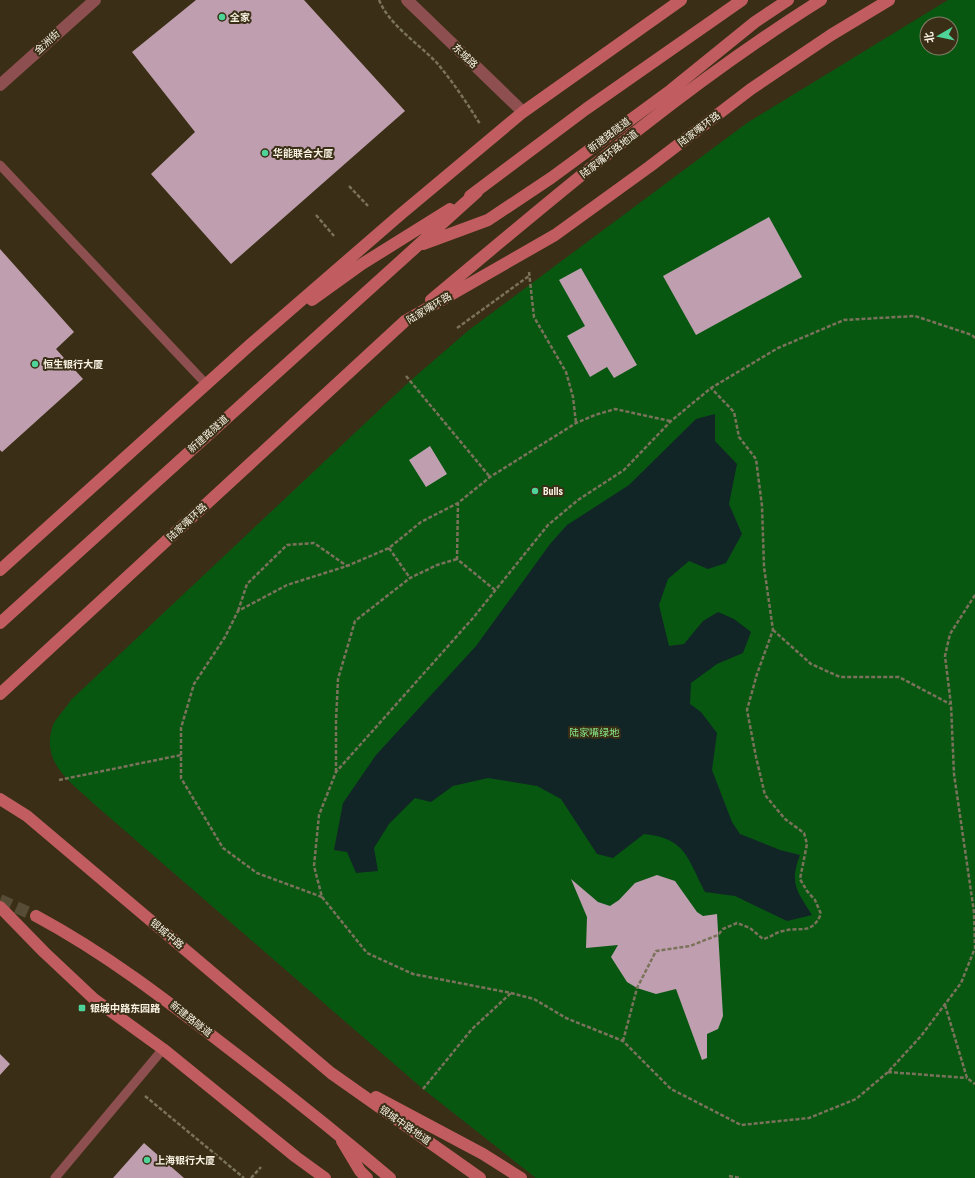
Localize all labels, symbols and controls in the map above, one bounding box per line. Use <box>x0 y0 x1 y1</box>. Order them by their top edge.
marker: 全家 <box>217 12 227 22</box>
place label: 全家 <box>229 12 250 23</box>
north arrow <box>919 16 959 56</box>
street label: 金洲街 <box>32 28 62 56</box>
text: 北 <box>922 31 937 44</box>
street label: 东城路 <box>450 42 480 70</box>
street label: 陆家嘴环路 <box>676 110 722 148</box>
street label: 新建路隧道 <box>586 116 632 154</box>
street label: 陆家嘴环路地道 <box>578 128 640 180</box>
place label: 华能联合大厦 <box>273 147 333 159</box>
marker: 华能联合大厦 <box>260 148 270 158</box>
street label: 陆家嘴环路 <box>405 290 453 326</box>
marker: 恒生银行大厦 <box>30 359 40 369</box>
place label: 恒生银行大厦 <box>43 359 103 370</box>
street label: 新建路隧道 <box>186 413 230 455</box>
marker: Bulls <box>530 486 540 496</box>
place label: Bulls <box>543 486 564 497</box>
street label: 陆家嘴环路 <box>165 501 209 543</box>
park label: 陆家嘴绿地 <box>569 727 620 738</box>
street label: 银城中路 <box>148 917 186 951</box>
street label: 新建路隧道 <box>168 999 214 1039</box>
place label: 银城中路东园路 <box>90 1002 161 1014</box>
marker: 银城中路东园路 <box>77 1003 87 1013</box>
street label: 银城中路地道 <box>377 1103 433 1147</box>
marker: 上海银行大厦 <box>142 1155 152 1165</box>
place label: 上海银行大厦 <box>155 1155 215 1166</box>

